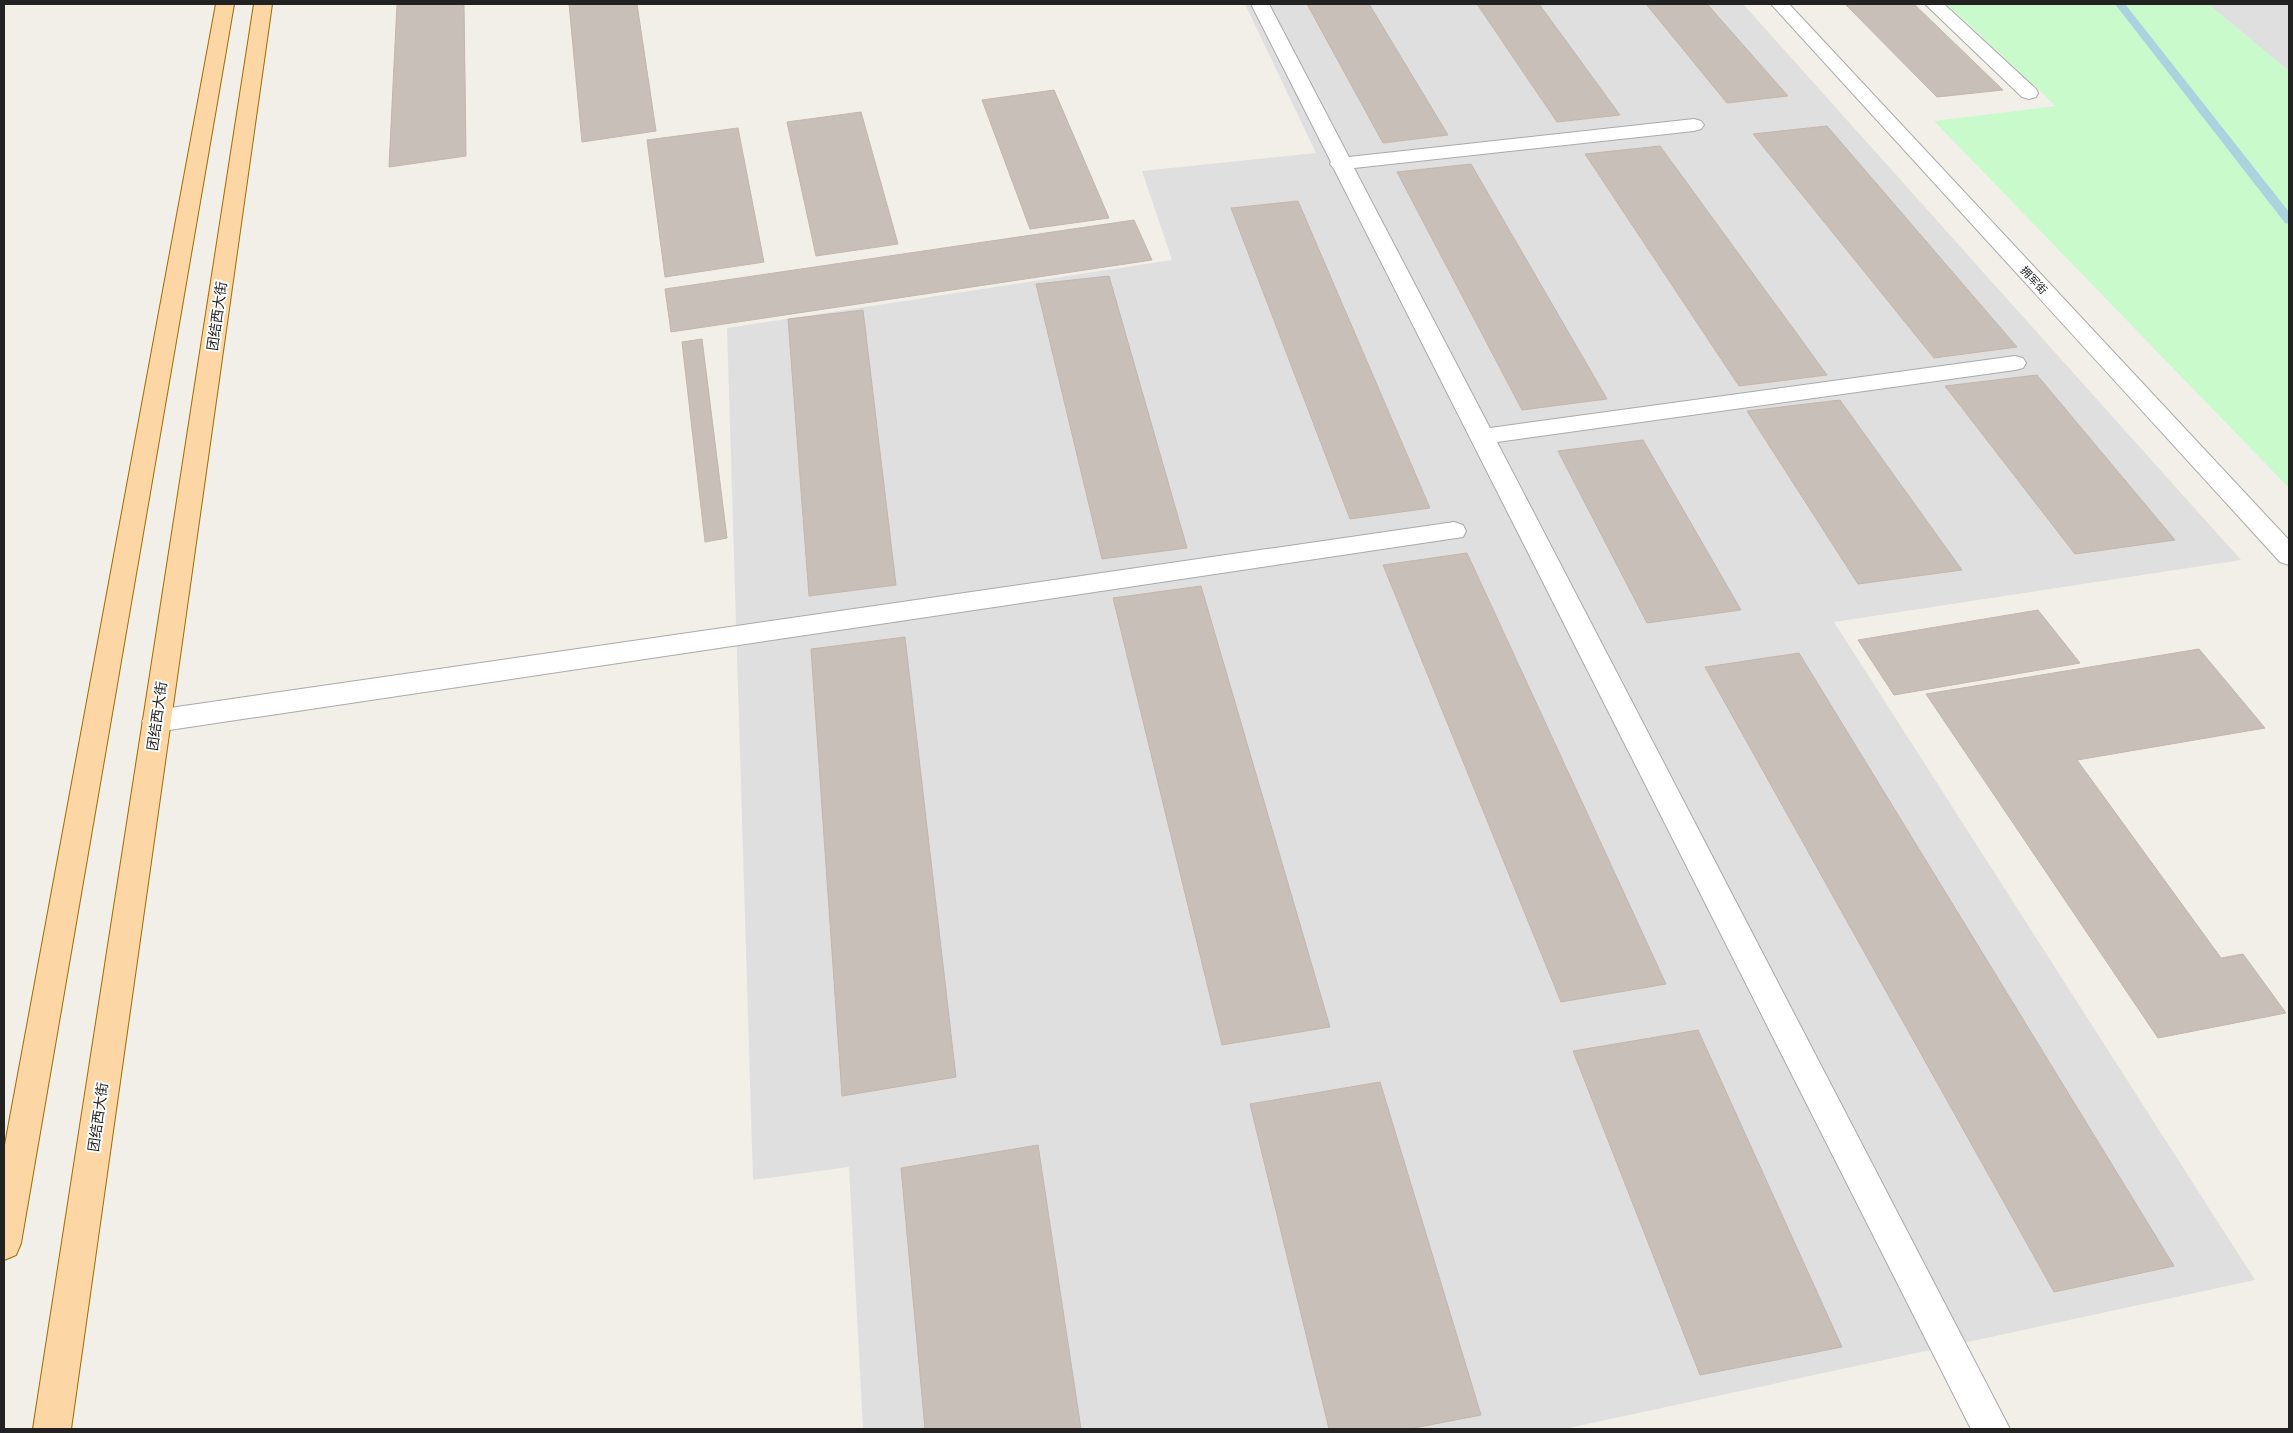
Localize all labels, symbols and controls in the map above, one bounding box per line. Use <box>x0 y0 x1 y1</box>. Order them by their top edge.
street label: 拥军街 <box>2018 264 2050 297</box>
street label: 团结西大街 <box>204 280 231 352</box>
street label: 团结西大街 <box>144 680 171 752</box>
street label: 团结西大街 <box>85 1081 112 1153</box>

